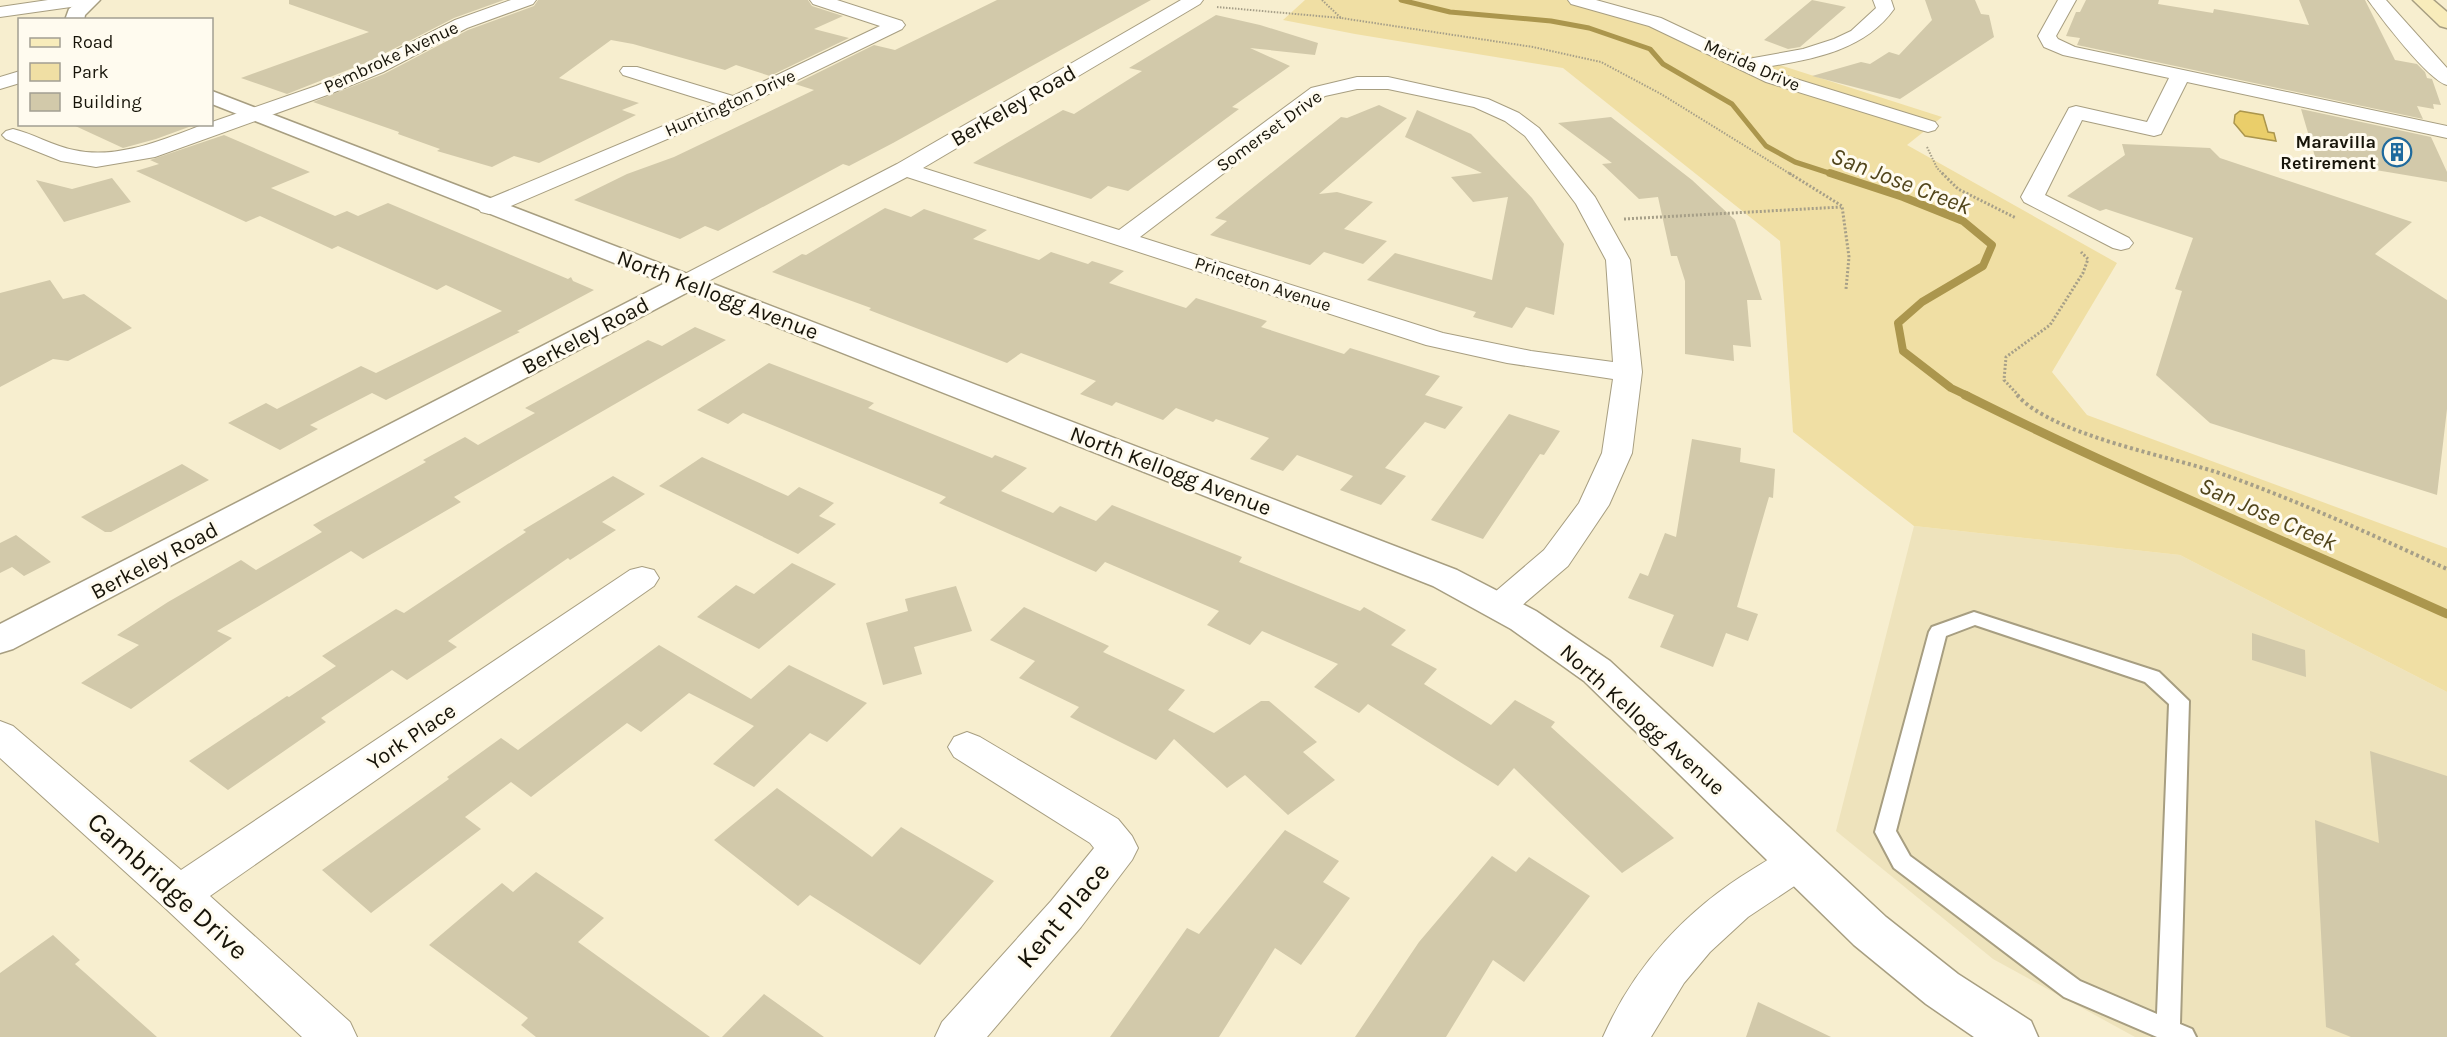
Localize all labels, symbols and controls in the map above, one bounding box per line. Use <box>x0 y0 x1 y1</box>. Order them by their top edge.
street label: Pembroke Avenue <box>320 16 462 98</box>
legend <box>18 18 213 126</box>
text: Road <box>72 31 113 53</box>
street label: Merida Drive <box>1700 34 1804 96</box>
street label: Berkeley Road <box>946 60 1081 152</box>
text: Park <box>72 61 109 83</box>
street label: Huntington Drive <box>661 64 799 142</box>
street label: Somerset Drive <box>1212 85 1326 177</box>
text: Building <box>72 91 142 113</box>
place label: Maravilla Retirement <box>2280 131 2376 174</box>
building icon: Maravilla Retirement <box>2381 136 2413 168</box>
water label: San Jose Creek <box>1827 142 1976 221</box>
street label: North Kellogg Avenue <box>613 245 822 345</box>
street label: Princeton Avenue <box>1192 252 1334 316</box>
street label: Berkeley Road <box>517 291 653 380</box>
street label: North Kellogg Avenue <box>1066 421 1275 521</box>
water label: San Jose Creek <box>2195 471 2342 557</box>
street label: Berkeley Road <box>86 516 222 605</box>
street label: North Kellogg Avenue <box>1554 639 1730 801</box>
street label: York Place <box>362 698 461 776</box>
street label: Cambridge Drive <box>81 806 255 966</box>
street label: Kent Place <box>1010 856 1116 974</box>

